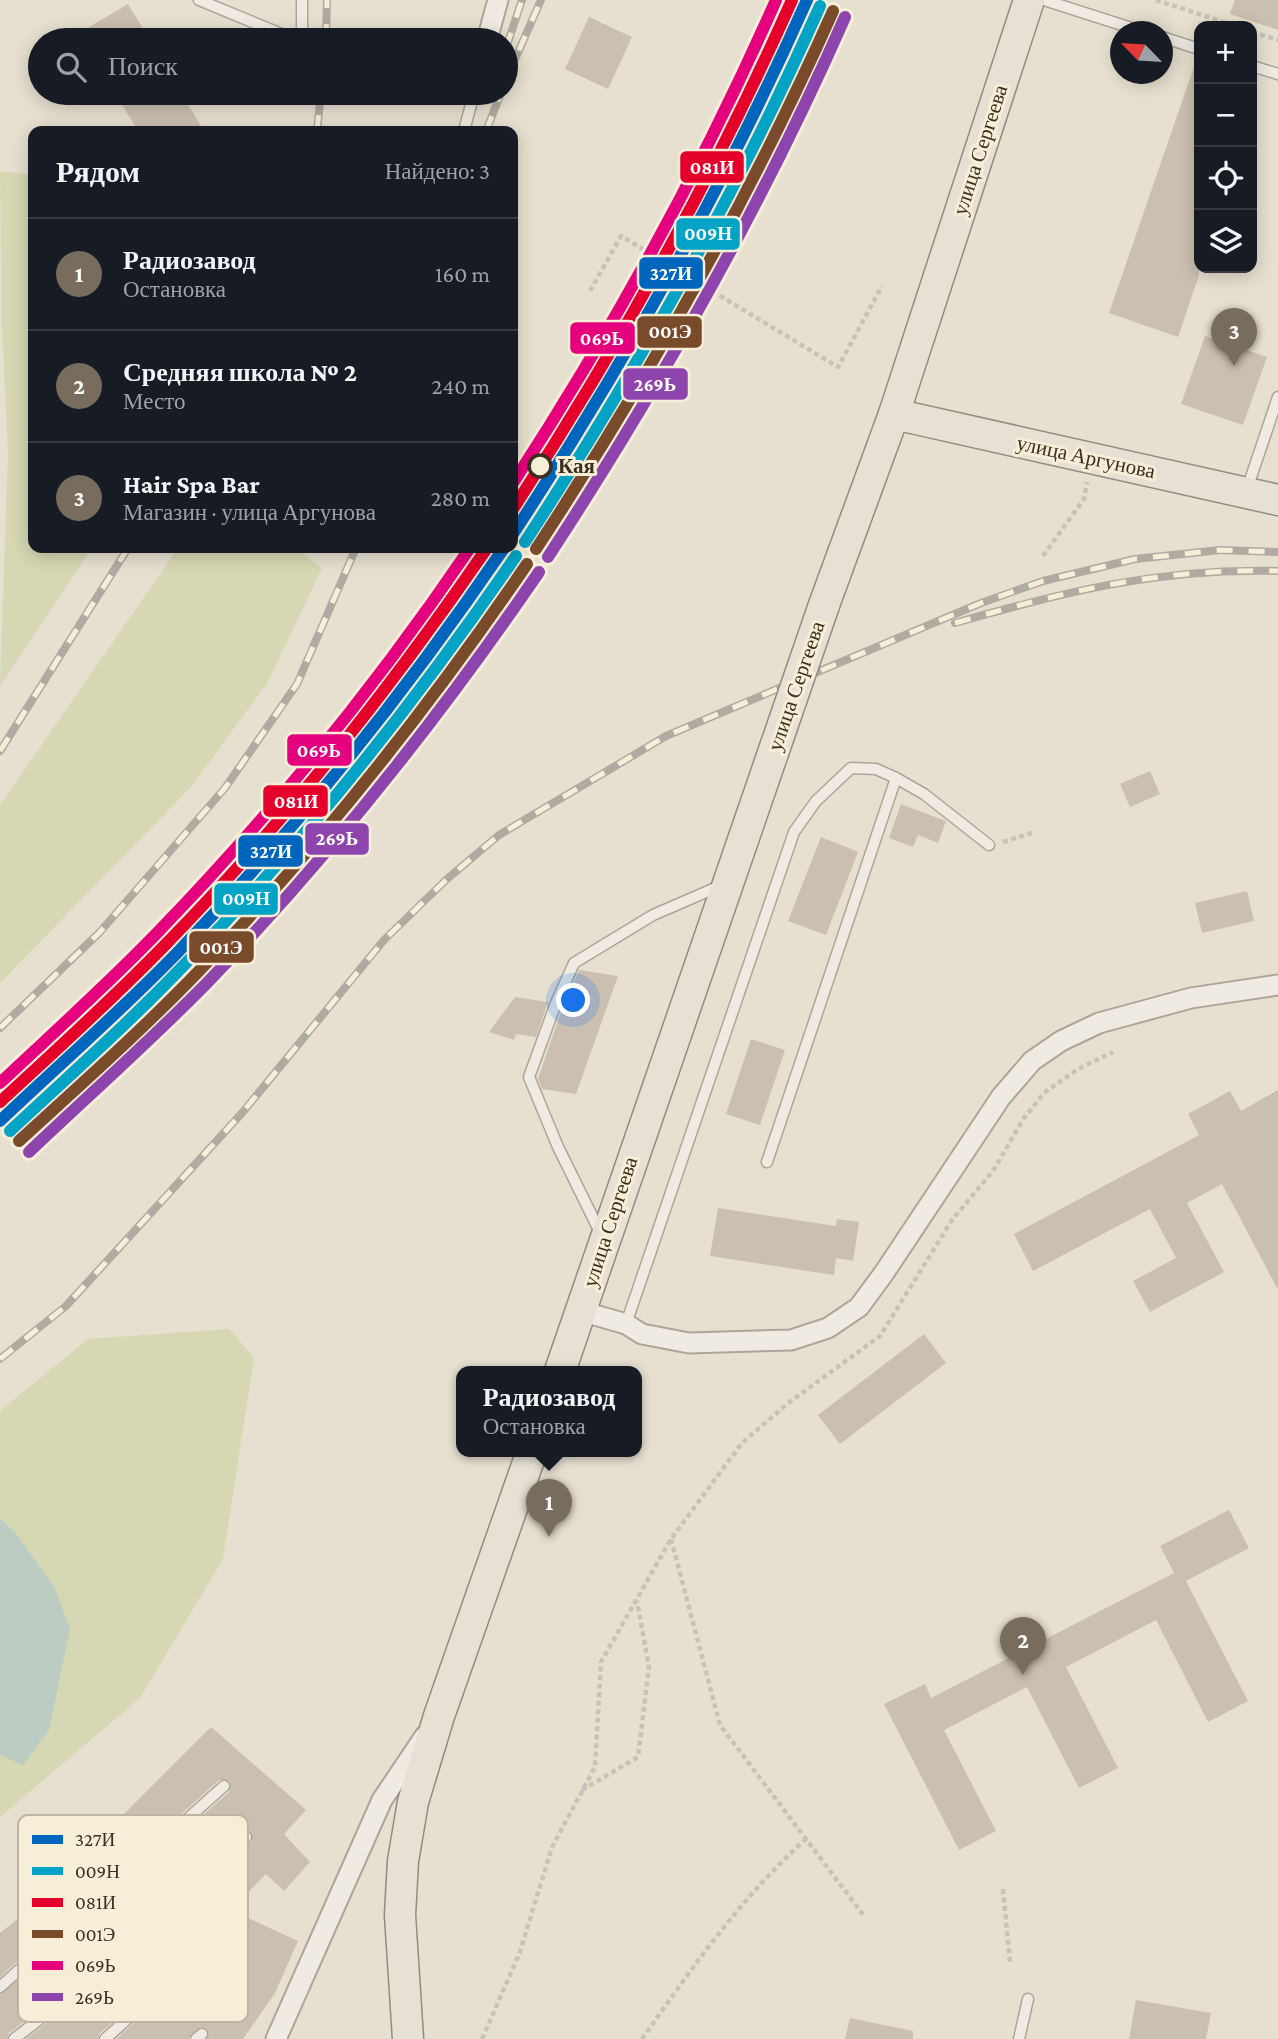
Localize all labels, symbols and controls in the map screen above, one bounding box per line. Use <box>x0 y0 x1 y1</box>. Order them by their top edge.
north arrow <box>1110 21 1173 84</box>
map controls <box>1194 21 1257 273</box>
button: + <box>1194 21 1257 84</box>
search box <box>28 28 518 105</box>
icon: search <box>52 48 90 86</box>
text: Поиск <box>108 52 178 81</box>
street label: улица Сергеева <box>948 81 1013 218</box>
button: − <box>1194 84 1257 147</box>
button: locate <box>1194 147 1257 210</box>
line badge: 081И <box>679 150 745 184</box>
text: Рядом <box>56 155 140 188</box>
text: 081И <box>690 157 734 178</box>
text: Найдено: 3 <box>385 158 490 184</box>
button: layers <box>1194 210 1257 273</box>
line badge: 009Н <box>675 217 741 251</box>
text: 009Н <box>684 223 732 244</box>
text: Радиозавод <box>123 246 256 275</box>
line badge: 327И <box>638 256 704 290</box>
text: 1 <box>75 261 83 287</box>
text: 160 m <box>435 261 490 287</box>
text: 327И <box>650 263 692 284</box>
text: Остановка <box>123 276 226 302</box>
pin: 3 <box>1211 308 1257 366</box>
line badge: 001Э <box>636 315 703 349</box>
line badge: 069Ь <box>569 321 636 355</box>
text: 001Э <box>648 321 692 342</box>
text: 069Ь <box>580 328 624 349</box>
text: Средняя школа № 2 <box>123 358 357 387</box>
line badge: 269Ь <box>622 367 689 401</box>
text: 2 <box>73 373 85 399</box>
text: 240 m <box>431 373 490 399</box>
text: 269Ь <box>634 374 676 395</box>
text: Место <box>123 388 185 414</box>
street label: улица Аргунова <box>1014 431 1158 484</box>
marker: Кая <box>528 454 552 478</box>
place label: Кая <box>558 454 595 478</box>
text: Hair Spa Bar <box>123 470 260 499</box>
text: 3 <box>73 485 85 511</box>
text: 280 m <box>431 485 490 511</box>
text: Магазин · улица Аргунова <box>123 499 376 525</box>
street label: улица Сергеева <box>763 617 830 754</box>
line badge: 069Ь <box>286 733 353 767</box>
text: 069Ь <box>297 740 341 761</box>
line badge: 081И <box>262 784 329 818</box>
text: 081И <box>274 791 318 812</box>
line badge: 269Ь <box>304 822 370 856</box>
text: 269Ь <box>316 828 358 849</box>
line badge: 327И <box>237 834 304 868</box>
text: 327И <box>250 841 292 862</box>
line badge: 009Н <box>213 882 279 916</box>
text: 009Н <box>222 888 270 909</box>
line badge: 001Э <box>188 930 255 964</box>
text: 001Э <box>199 937 243 958</box>
your location <box>556 983 590 1017</box>
street label: улица Сергеева <box>578 1153 643 1290</box>
popup <box>456 1366 642 1457</box>
text: Радиозавод <box>483 1383 615 1412</box>
text: Остановка <box>483 1413 586 1439</box>
pin: 1 <box>526 1479 572 1537</box>
pin: 2 <box>1000 1617 1046 1675</box>
legend <box>18 1815 248 2022</box>
text: 327И <box>75 1829 115 1850</box>
text: 009Н <box>75 1861 120 1882</box>
text: 081И <box>75 1892 116 1913</box>
text: 001Э <box>75 1924 115 1945</box>
text: 069Ь <box>75 1955 116 1976</box>
text: 269Ь <box>75 1987 114 2008</box>

